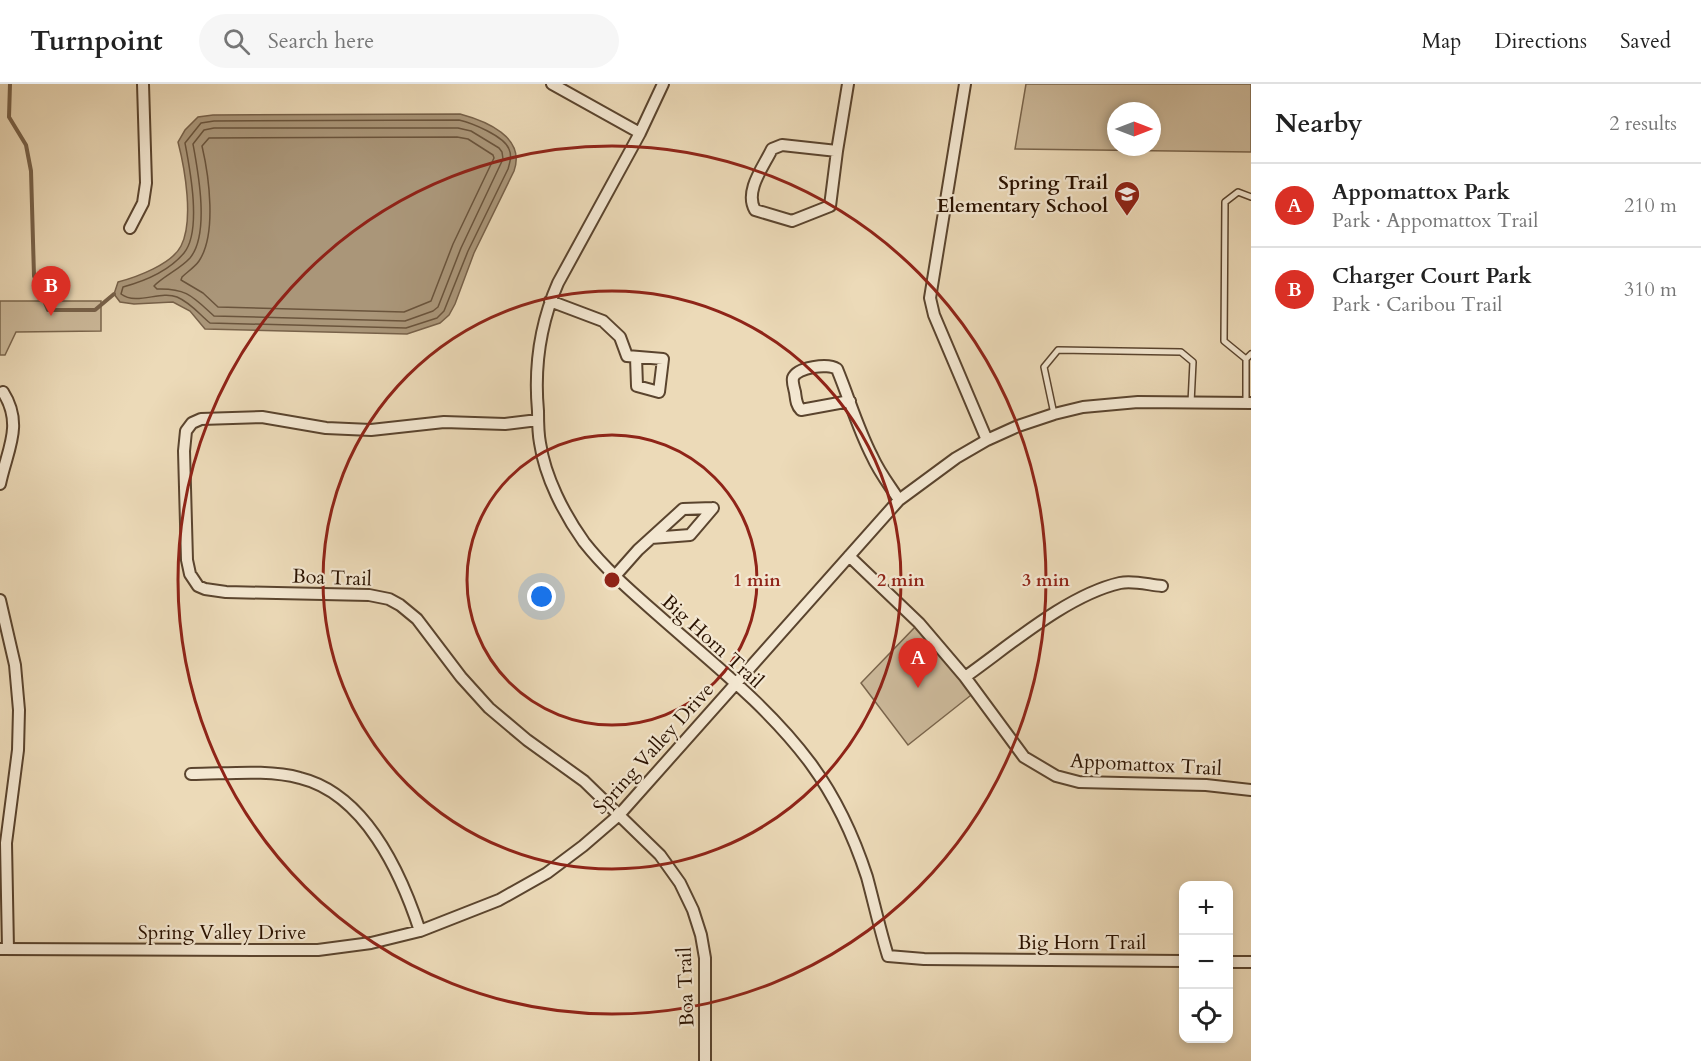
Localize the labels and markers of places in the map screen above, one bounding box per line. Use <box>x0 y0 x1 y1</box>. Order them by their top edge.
place label: Spring Trail Elementary School <box>936 169 1108 219</box>
school or university icon: Spring Trail Elementary School <box>1112 179 1142 217</box>
pin: B <box>32 266 70 316</box>
centre of rings <box>602 570 622 590</box>
pin: A <box>898 638 938 688</box>

